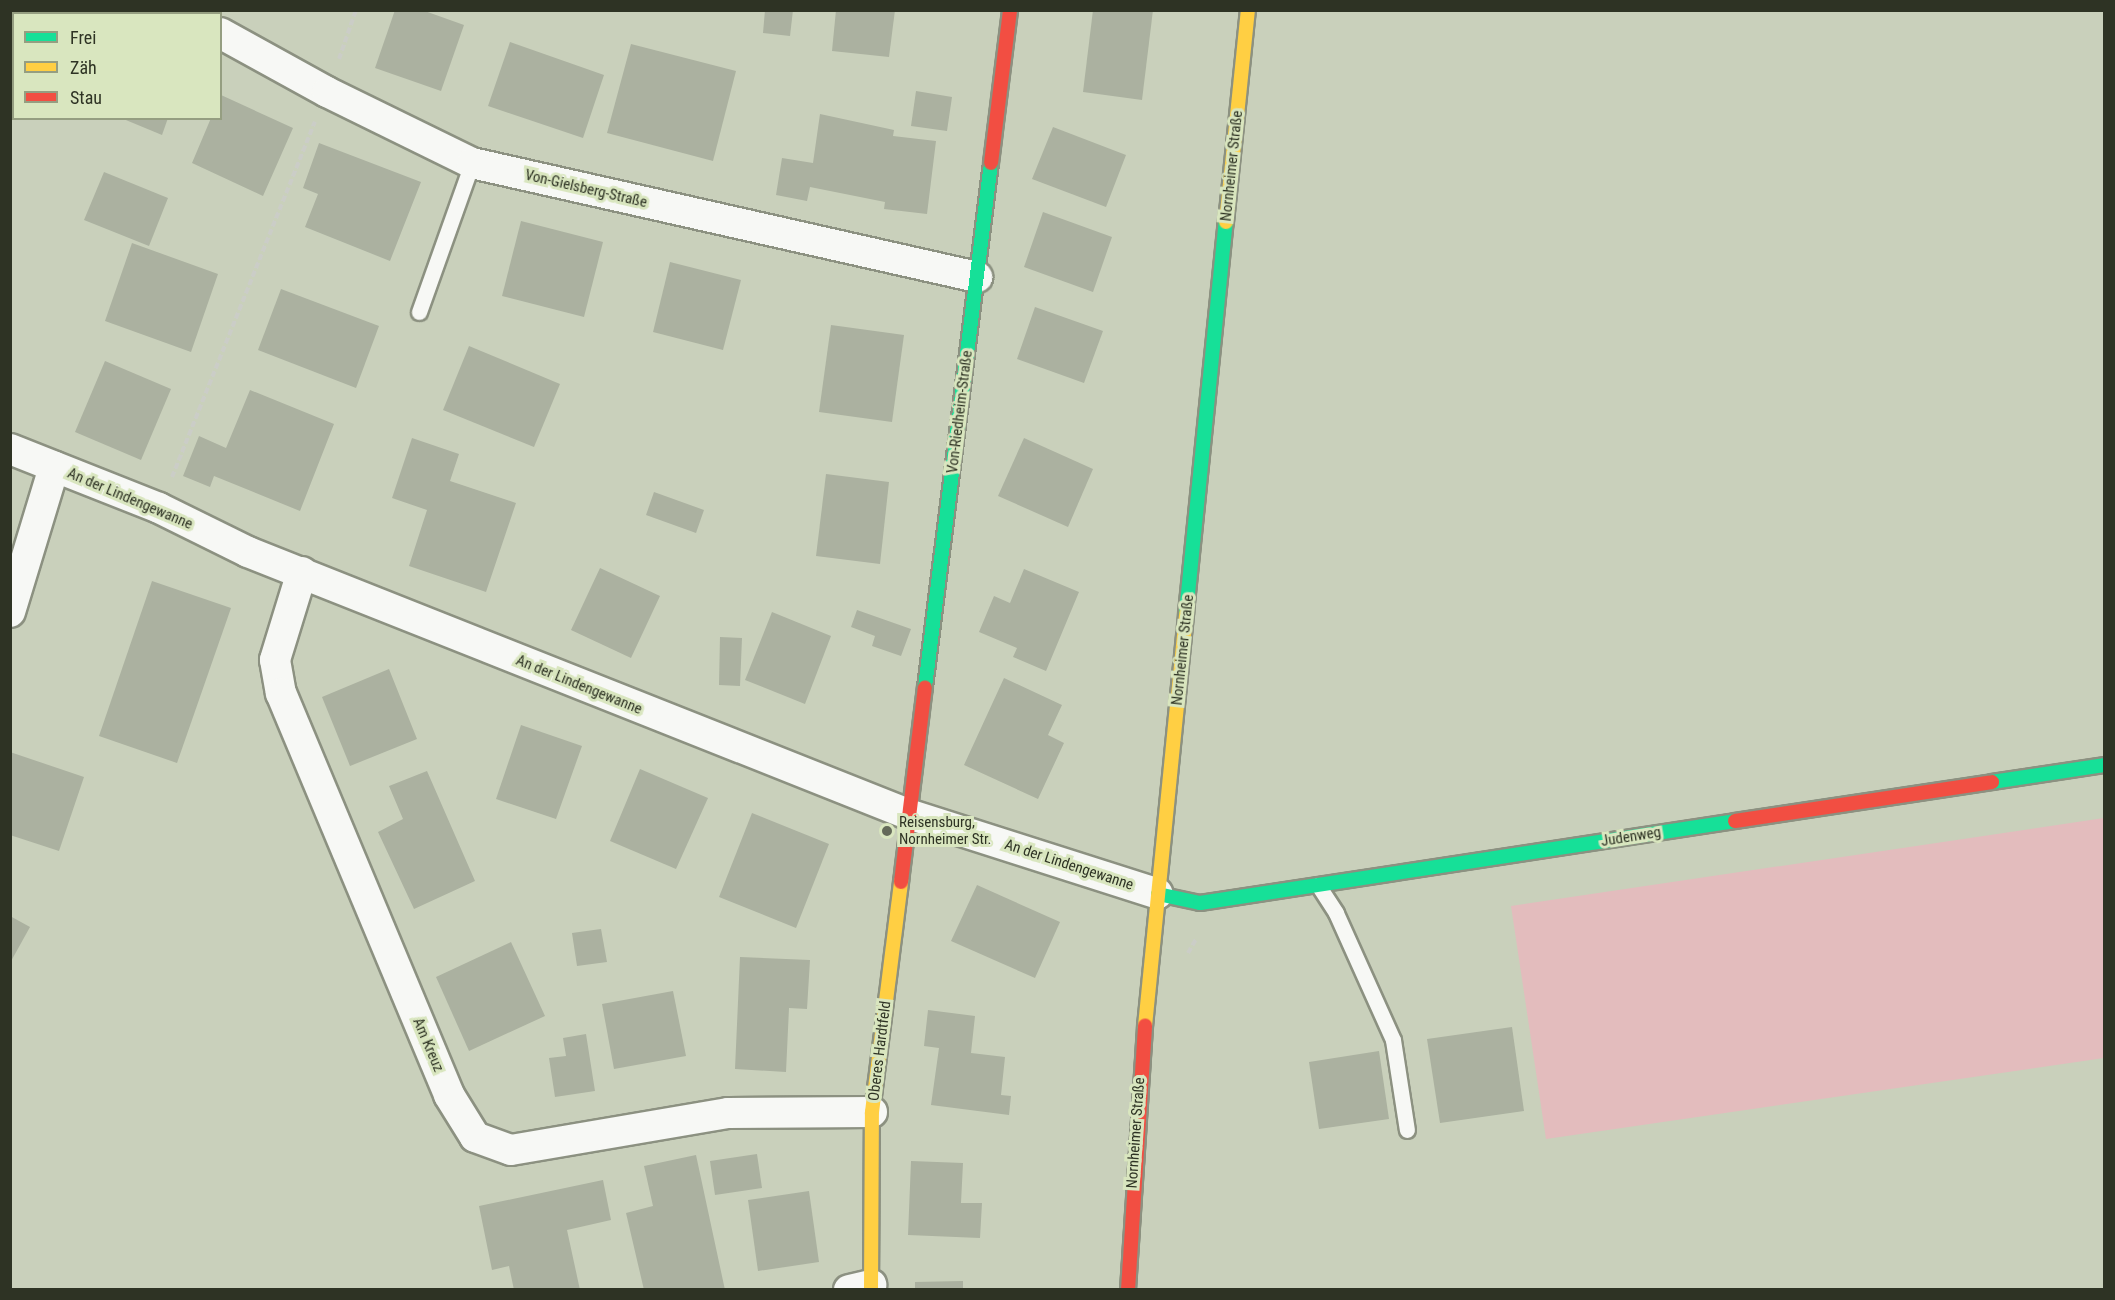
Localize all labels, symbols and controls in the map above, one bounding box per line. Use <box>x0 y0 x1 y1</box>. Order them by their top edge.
legend <box>12 12 222 120</box>
text: Frei <box>70 27 96 48</box>
text: Zäh <box>70 57 97 78</box>
text: Stau <box>70 87 102 108</box>
street label: Nornheimer Straße <box>1217 110 1247 222</box>
street label: Von-Gielsberg-Straße <box>523 166 649 212</box>
street label: Von-Riedheim-Straße <box>944 349 976 475</box>
street label: An der Lindengewanne <box>65 464 195 534</box>
street label: Nornheimer Straße <box>1168 594 1198 706</box>
street label: An der Lindengewanne <box>513 651 645 719</box>
place label: Reisensburg, Nornheimer Str. <box>899 813 992 848</box>
street label: Judenweg <box>1600 823 1662 851</box>
marker: Reisensburg, Nornheimer Str. <box>880 824 894 838</box>
street label: An der Lindengewanne <box>1002 836 1136 894</box>
street label: Oberes Hardtfeld <box>865 1000 895 1102</box>
street label: Am Kreuz <box>409 1015 447 1075</box>
street label: Nornheimer Straße <box>1123 1077 1149 1189</box>

